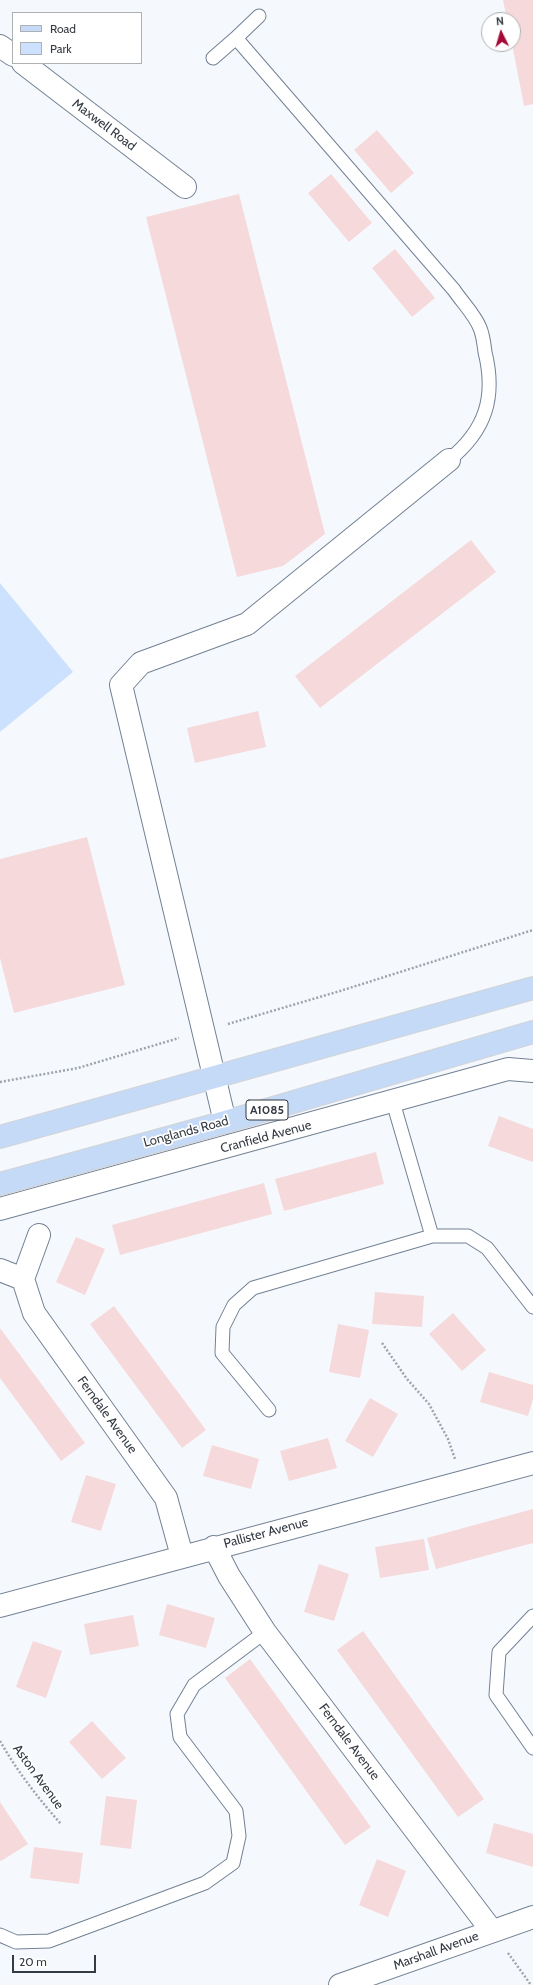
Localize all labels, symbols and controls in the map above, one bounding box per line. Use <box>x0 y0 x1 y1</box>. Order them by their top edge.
legend <box>12 12 142 64</box>
north arrow <box>481 12 521 52</box>
text: N <box>496 14 505 28</box>
text: Road <box>50 21 76 36</box>
text: Park <box>50 41 72 56</box>
street label: Maxwell Road <box>69 96 139 154</box>
road number: A1085 <box>246 1100 288 1120</box>
street label: Longlands Road <box>142 1113 230 1151</box>
street label: Cranfield Avenue <box>219 1117 313 1157</box>
street label: Ferndale Avenue <box>74 1373 140 1457</box>
street label: Pallister Avenue <box>222 1514 310 1552</box>
street label: Ferndale Avenue <box>315 1701 383 1783</box>
street label: Aston Avenue <box>9 1742 67 1812</box>
street label: Marshall Avenue <box>391 1928 481 1974</box>
scale bar <box>14 1947 98 1973</box>
text: 20 m <box>19 1954 47 1969</box>

